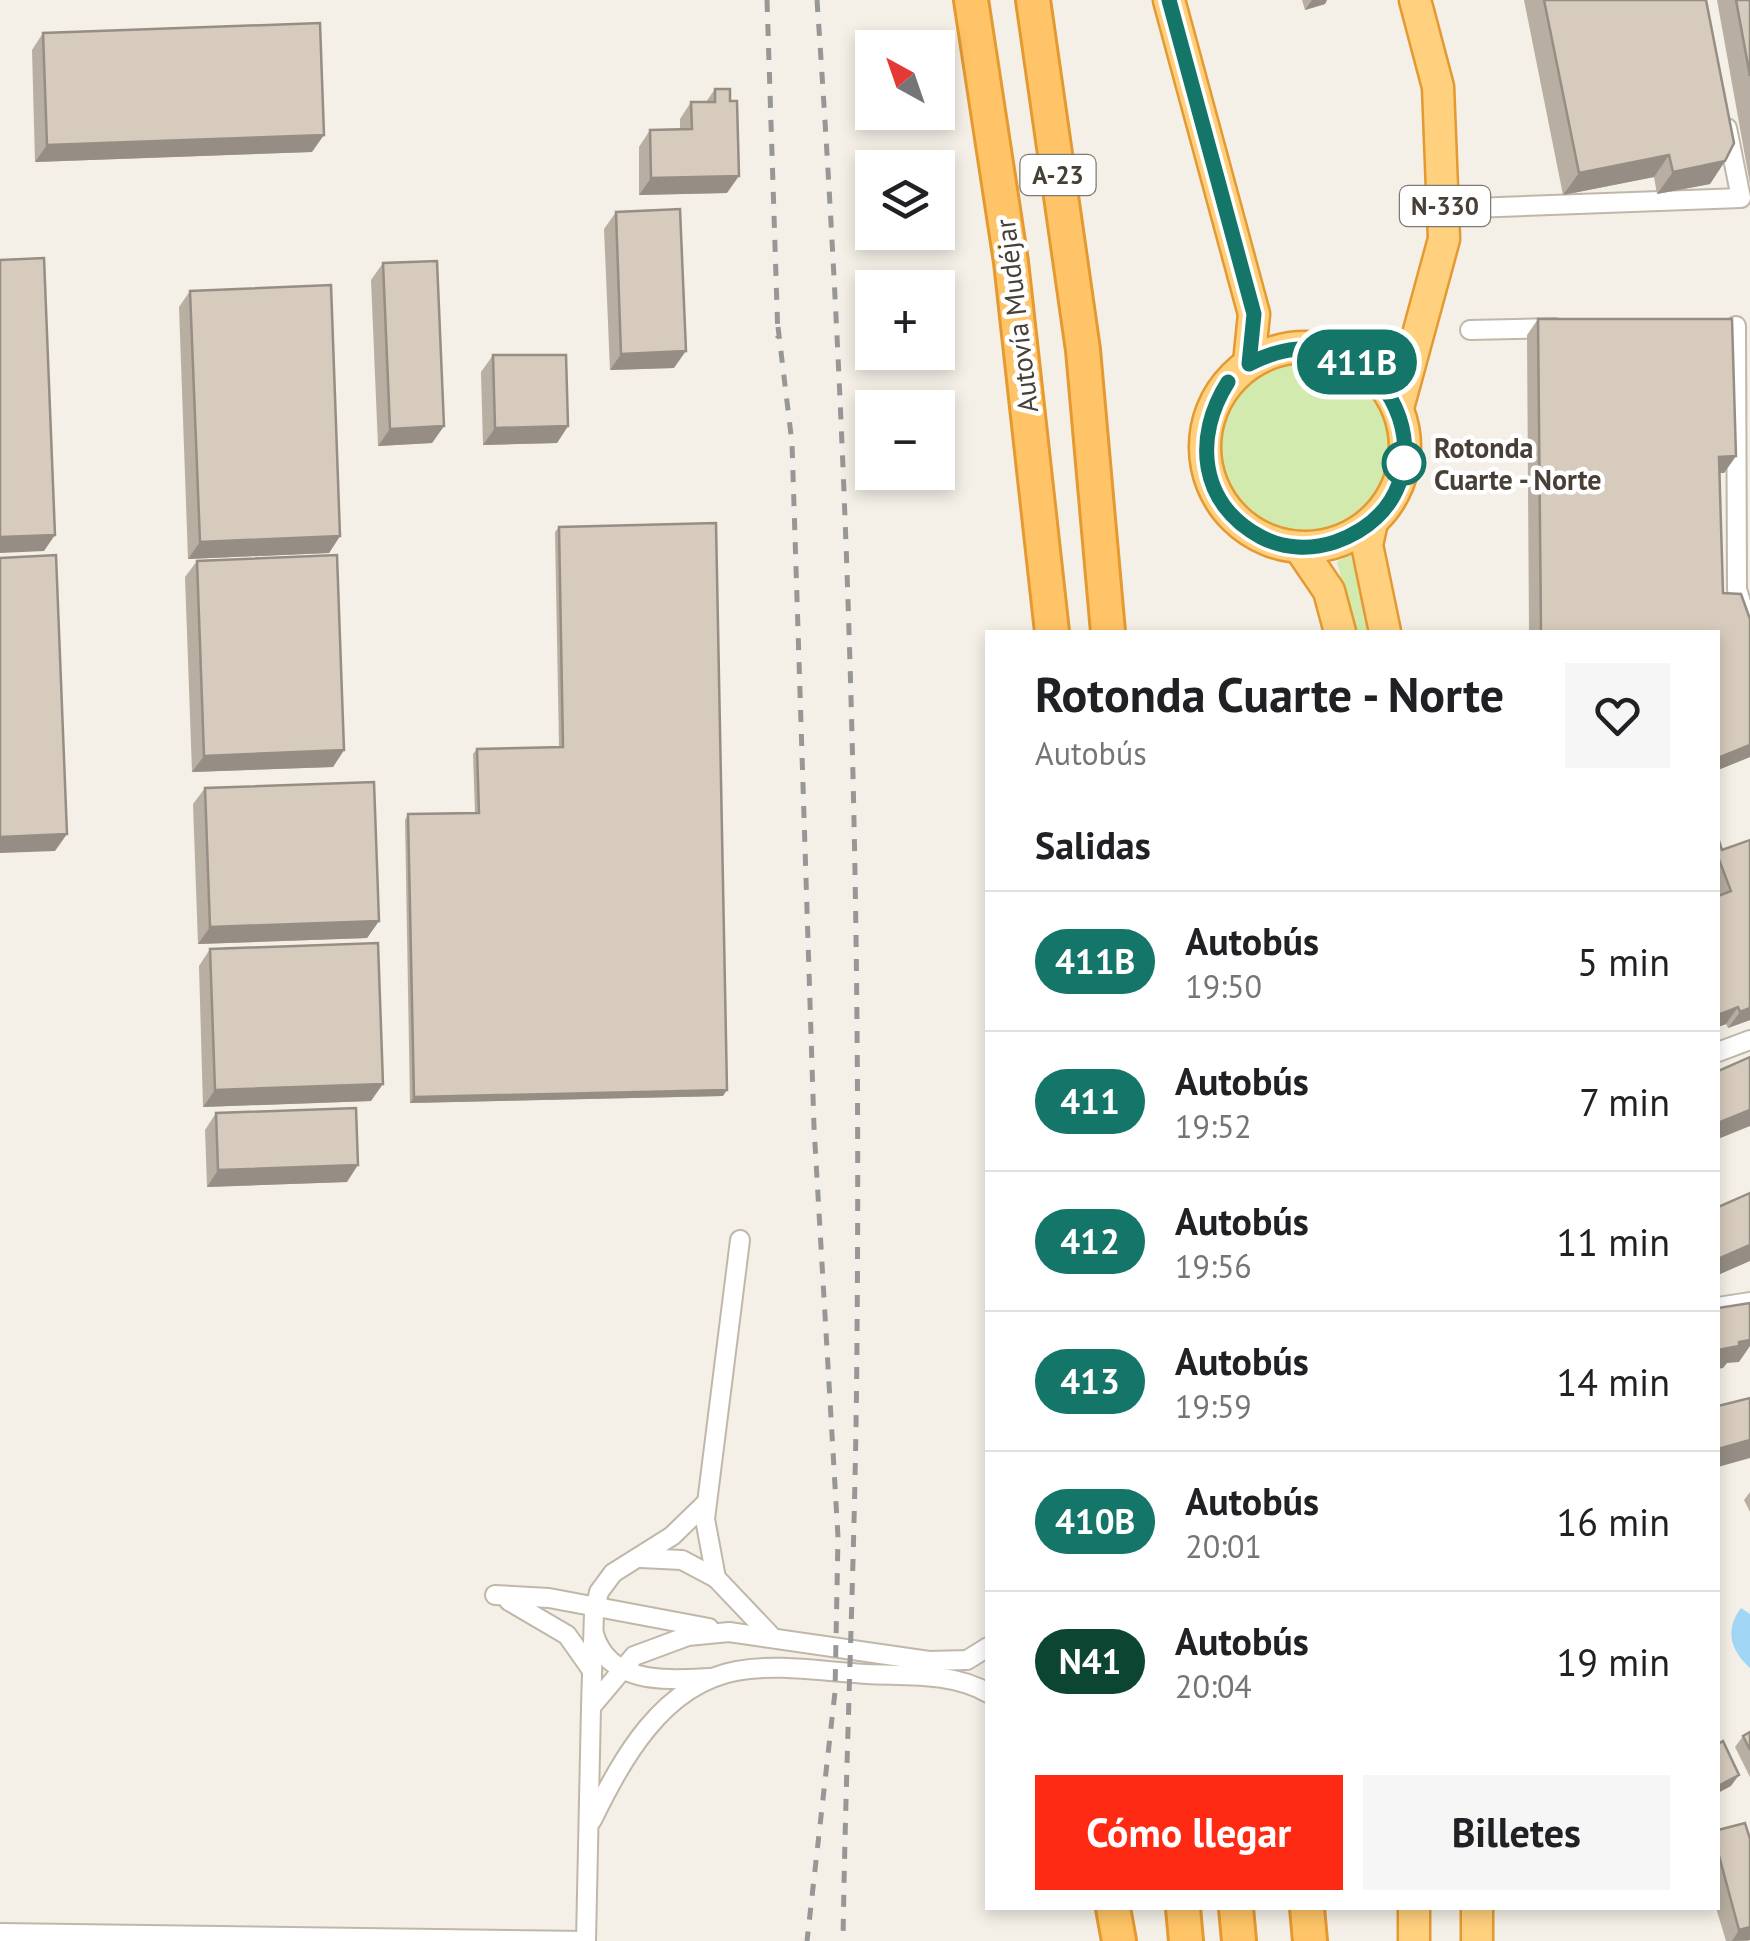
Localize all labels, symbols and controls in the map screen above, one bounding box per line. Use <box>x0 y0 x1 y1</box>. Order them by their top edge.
north arrow <box>855 30 955 130</box>
map controls <box>855 30 955 490</box>
button: layers <box>855 150 955 250</box>
road number: A-23 <box>1020 155 1096 195</box>
road number: N-330 <box>1400 186 1490 226</box>
street label: Autovía Mudéjar <box>986 216 1046 415</box>
button: + <box>855 270 955 370</box>
line badge: 411B <box>1287 330 1427 394</box>
text: 411B <box>1317 339 1397 385</box>
button: − <box>855 390 955 490</box>
place label: Rotonda Cuarte - Norte <box>1434 429 1602 498</box>
marker: Rotonda Cuarte - Norte <box>1383 442 1425 484</box>
text: Rotonda Cuarte - Norte <box>1035 663 1504 725</box>
button: heart <box>1565 663 1670 768</box>
text: Autobús <box>1035 732 1147 774</box>
text: Salidas <box>1035 820 1151 869</box>
text: Autobús <box>1185 916 1319 965</box>
text: 5 min <box>1577 937 1670 986</box>
text: 411B <box>1055 938 1135 984</box>
text: 19:50 <box>1185 965 1262 1007</box>
text: Autobús <box>1175 1056 1309 1105</box>
text: 7 min <box>1579 1077 1670 1126</box>
text: 411 <box>1060 1078 1120 1124</box>
text: 19:52 <box>1175 1105 1252 1147</box>
text: Autobús <box>1175 1196 1309 1245</box>
text: 11 min <box>1557 1217 1670 1266</box>
text: 412 <box>1060 1218 1120 1264</box>
text: 19:56 <box>1175 1245 1252 1287</box>
text: Autobús <box>1175 1336 1309 1385</box>
text: 14 min <box>1557 1357 1670 1406</box>
text: 413 <box>1060 1358 1120 1404</box>
text: 19:59 <box>1175 1385 1252 1427</box>
text: Autobús <box>1185 1476 1319 1525</box>
text: 16 min <box>1557 1497 1670 1546</box>
text: 410B <box>1055 1498 1135 1544</box>
text: 20:01 <box>1185 1525 1262 1567</box>
text: Autobús <box>1175 1616 1309 1665</box>
text: 19 min <box>1557 1637 1670 1686</box>
text: N41 <box>1059 1638 1121 1684</box>
text: 20:04 <box>1175 1665 1252 1707</box>
button: Cómo llegar <box>1035 1775 1343 1890</box>
button: Billetes <box>1363 1775 1670 1890</box>

